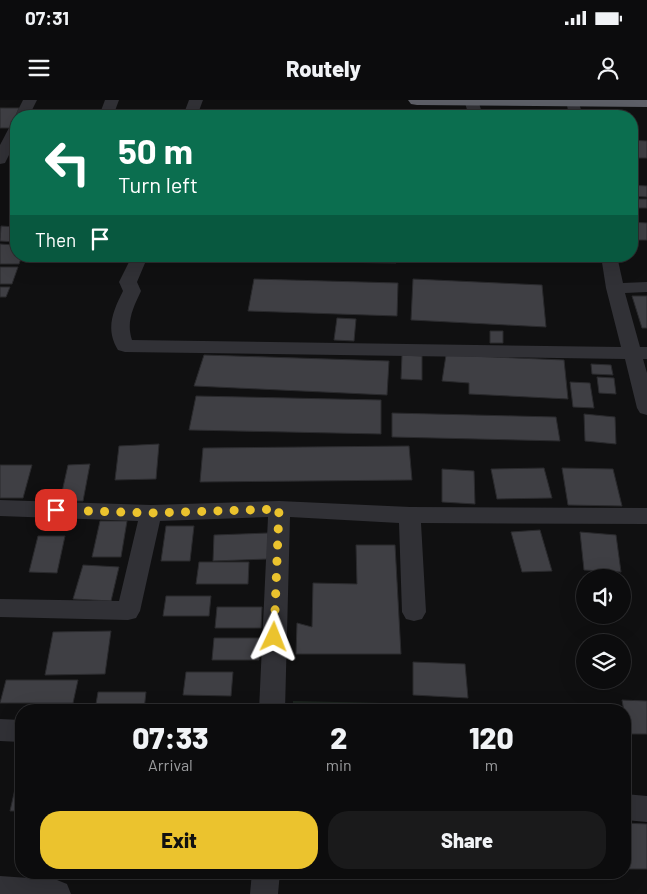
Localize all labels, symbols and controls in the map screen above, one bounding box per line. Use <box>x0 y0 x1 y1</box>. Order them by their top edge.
text: 07:31 <box>25 6 69 29</box>
icon: menu <box>25 54 53 82</box>
icon: person <box>594 54 622 82</box>
text: Routely <box>286 55 361 81</box>
text: 50 m <box>118 129 193 171</box>
icon: left <box>35 130 100 195</box>
text: Turn left <box>118 171 198 197</box>
icon: arrive <box>86 225 114 253</box>
text: Then <box>35 228 76 251</box>
pin <box>35 489 77 531</box>
icon: arrive <box>42 496 70 524</box>
map controls <box>576 569 631 689</box>
button: sound <box>576 569 631 624</box>
position arrow <box>247 610 299 662</box>
button: layers <box>576 634 631 689</box>
text: 07:33 <box>132 719 209 755</box>
text: 2 <box>330 719 347 755</box>
text: 120 <box>469 719 514 755</box>
text: Arrival <box>148 755 193 774</box>
text: min <box>326 755 352 774</box>
text: m <box>485 755 498 774</box>
button: Exit <box>40 811 318 869</box>
button: Share <box>328 811 606 869</box>

